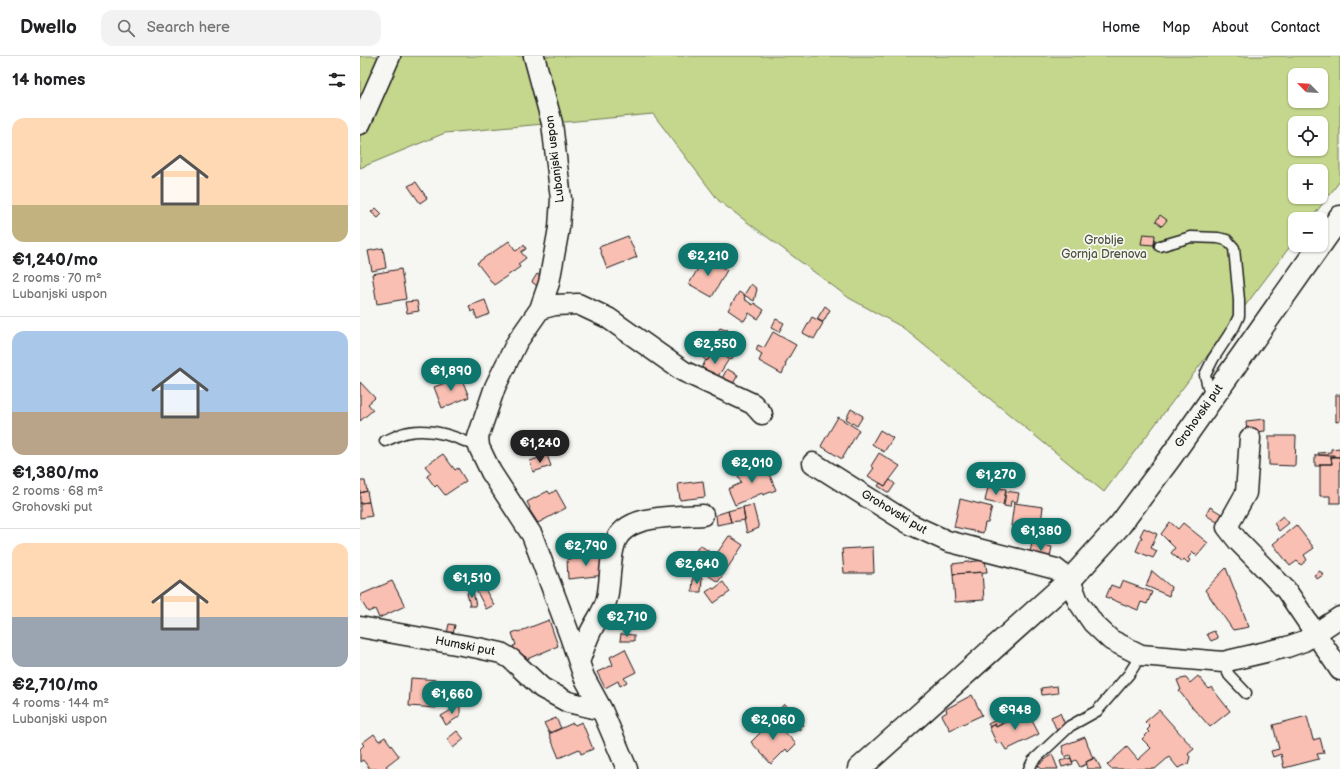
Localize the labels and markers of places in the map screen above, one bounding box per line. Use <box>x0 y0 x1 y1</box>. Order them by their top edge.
pin: €2,210 <box>675 243 741 277</box>
pin: €2,550 <box>682 331 748 365</box>
pin: €1,890 <box>418 358 484 392</box>
pin: €1,240 <box>507 430 573 464</box>
pin: €2,010 <box>719 450 785 484</box>
pin: €1,270 <box>963 462 1029 496</box>
pin: €1,380 <box>1008 518 1074 552</box>
pin: €2,790 <box>553 533 619 567</box>
pin: €2,640 <box>664 551 730 585</box>
pin: €1,510 <box>439 565 505 599</box>
pin: €2,710 <box>594 604 660 638</box>
pin: €1,660 <box>419 681 485 715</box>
pin: €948 <box>991 697 1039 731</box>
pin: €2,060 <box>740 707 806 741</box>

